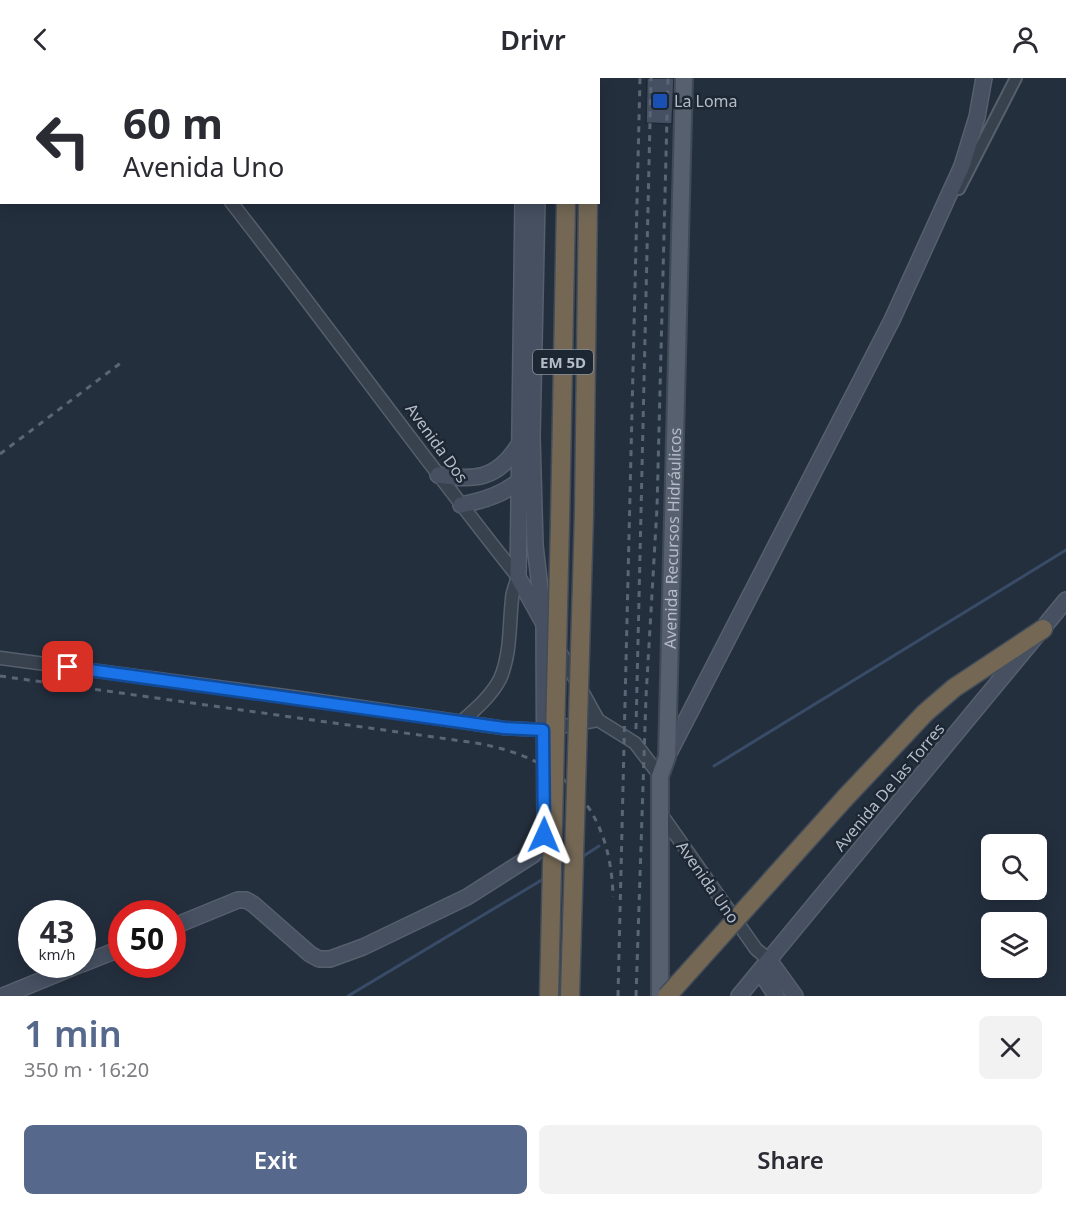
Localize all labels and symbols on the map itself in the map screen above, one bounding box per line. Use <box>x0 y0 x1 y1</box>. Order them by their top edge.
place label: La Loma <box>674 90 738 112</box>
marker: La Loma <box>651 92 669 110</box>
road number: EM 5D <box>533 350 593 374</box>
street label: Avenida Dos <box>401 399 473 487</box>
street label: Avenida Recursos Hidráulicos <box>659 427 686 649</box>
pin <box>42 641 93 692</box>
street label: Avenida De las Torres <box>829 718 949 856</box>
position arrow <box>512 803 576 867</box>
street label: Avenida Uno <box>672 837 744 927</box>
speed limit sign: 50 <box>108 900 186 978</box>

